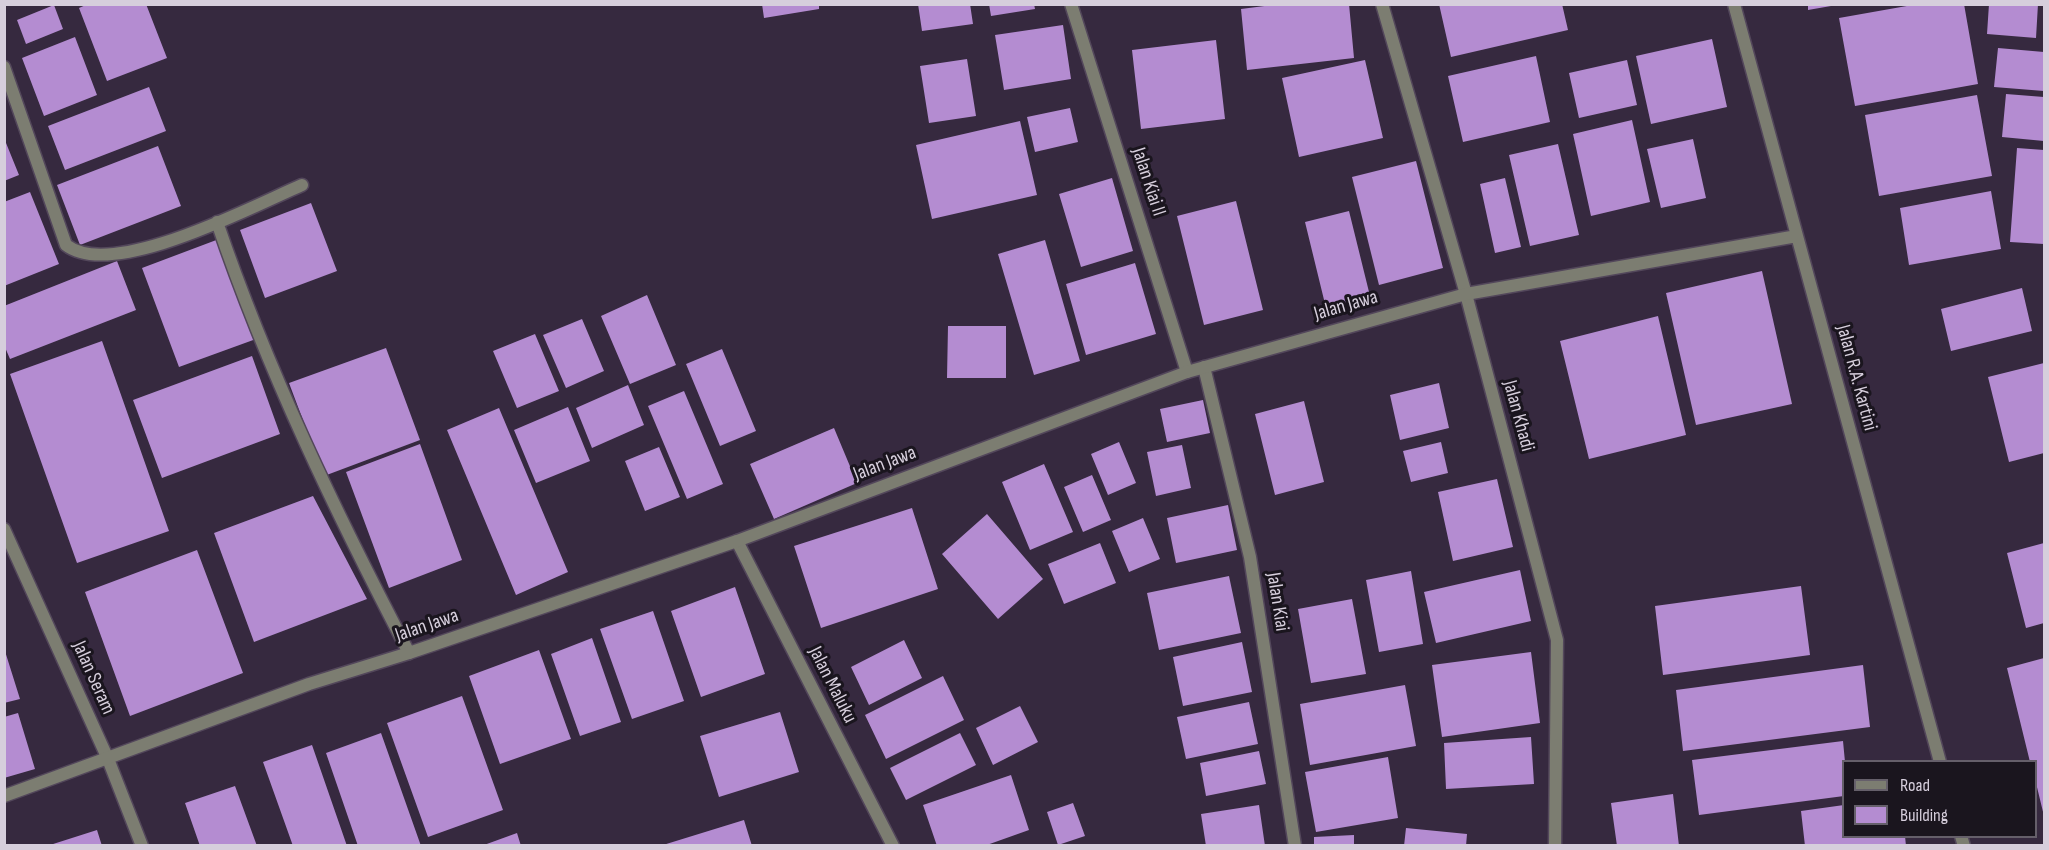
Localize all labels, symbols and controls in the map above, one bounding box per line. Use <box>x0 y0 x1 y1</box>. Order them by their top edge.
street label: Jalan Kiai II <box>1126 145 1170 219</box>
street label: Jalan Jawa <box>1311 285 1381 327</box>
street label: Jalan R.A. Kartini <box>1830 322 1882 434</box>
street label: Jalan Khadi <box>1497 378 1539 454</box>
street label: Jalan Jawa <box>850 441 920 487</box>
street label: Jalan Kiai <box>1261 571 1293 633</box>
street label: Jalan Jawa <box>392 604 462 648</box>
street label: Jalan Seram <box>66 638 120 718</box>
street label: Jalan Maluku <box>803 643 861 727</box>
legend <box>1842 760 2037 838</box>
text: Road <box>1900 775 1930 796</box>
text: Building <box>1900 805 1948 826</box>

